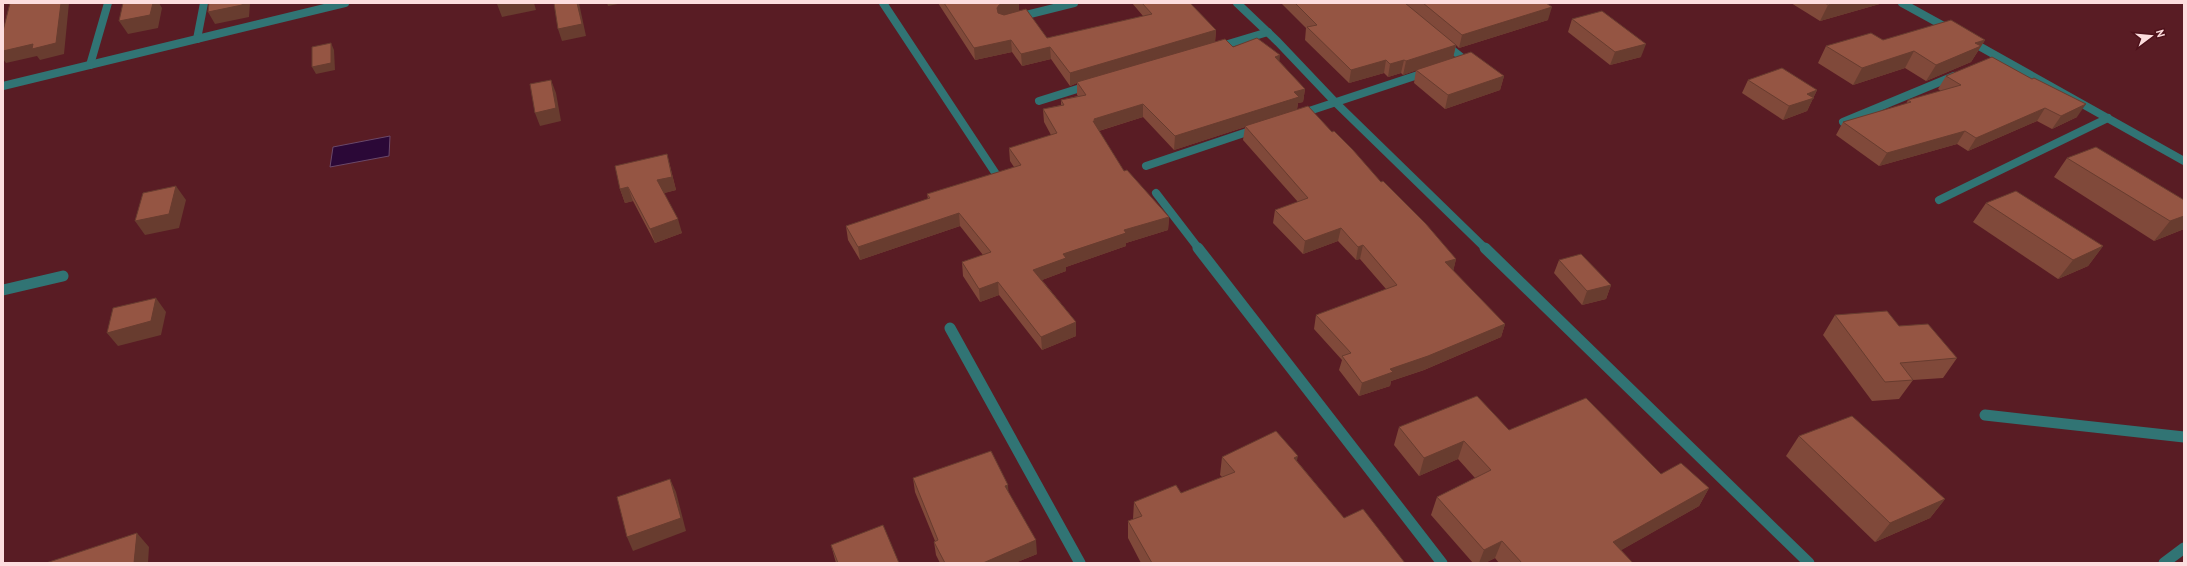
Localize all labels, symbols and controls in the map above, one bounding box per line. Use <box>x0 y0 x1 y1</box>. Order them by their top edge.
north arrow <box>2131 16 2171 56</box>
text: N <box>2153 28 2168 39</box>

